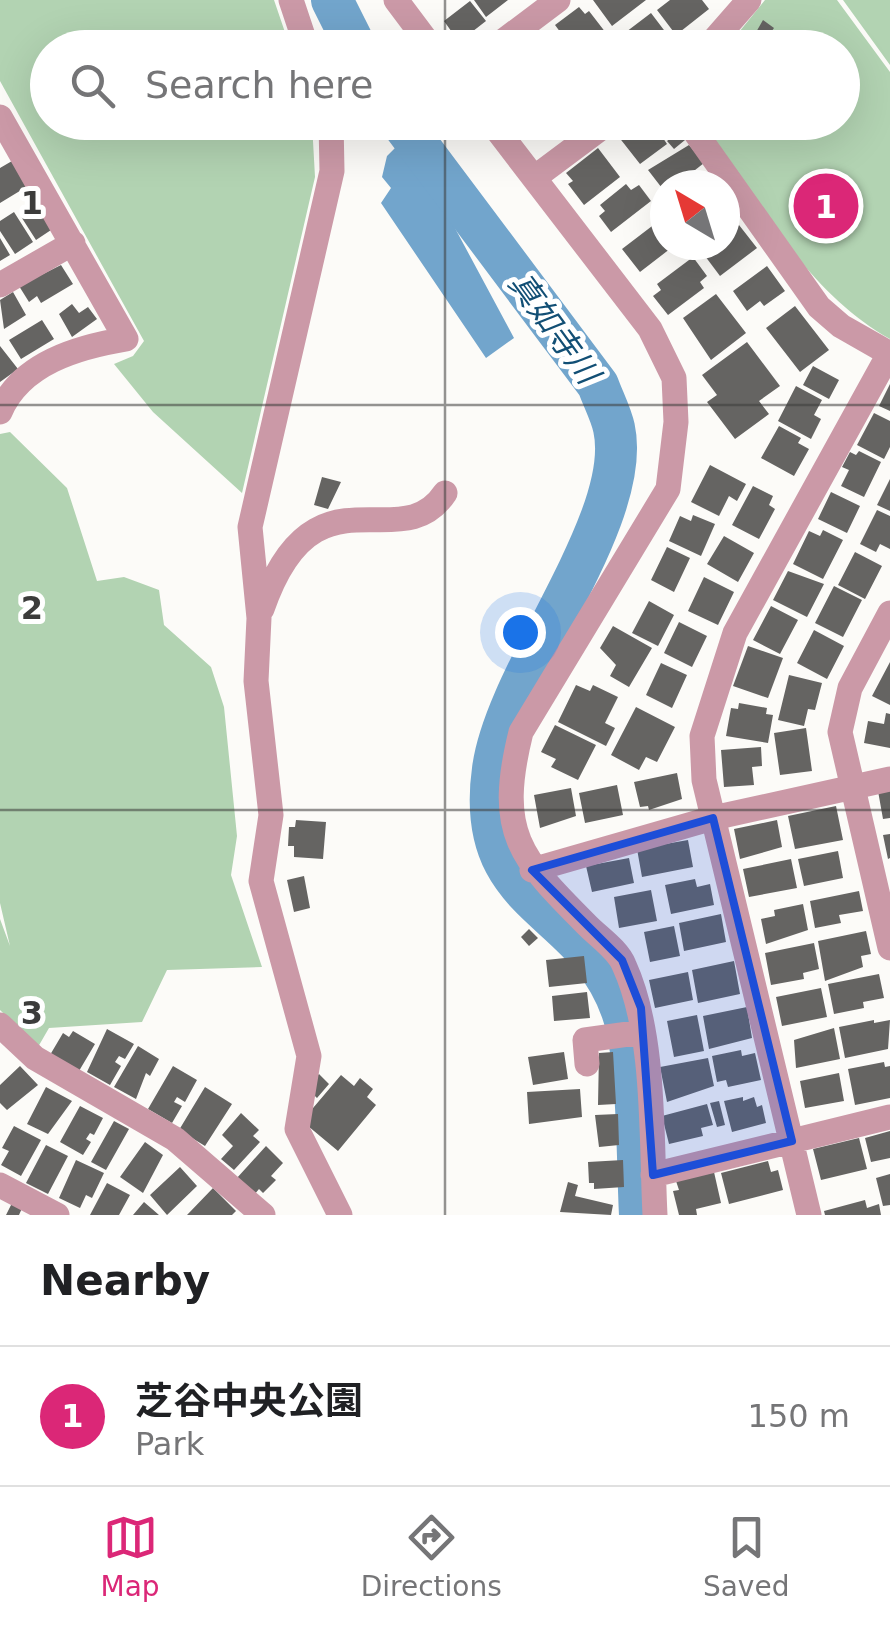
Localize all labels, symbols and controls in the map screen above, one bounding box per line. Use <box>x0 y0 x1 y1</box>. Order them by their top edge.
search box <box>30 30 860 140</box>
icon: search <box>65 58 120 113</box>
text: Search here <box>145 63 373 107</box>
pin: 1 <box>794 168 858 244</box>
north arrow <box>650 170 740 260</box>
text: 1 <box>21 184 43 222</box>
water label: 真如寺川 <box>501 265 609 393</box>
text: 2 <box>21 589 43 627</box>
your location <box>495 607 546 658</box>
text: 3 <box>21 994 43 1032</box>
text: Nearby <box>40 1256 210 1305</box>
text: 芝谷中央公園 <box>135 1379 363 1423</box>
text: 1 <box>61 1397 84 1435</box>
text: 150 m <box>748 1397 850 1435</box>
text: Park <box>135 1425 204 1463</box>
tab: Map <box>101 1510 160 1603</box>
tab: Directions <box>361 1510 502 1603</box>
tab: Saved <box>703 1510 789 1603</box>

